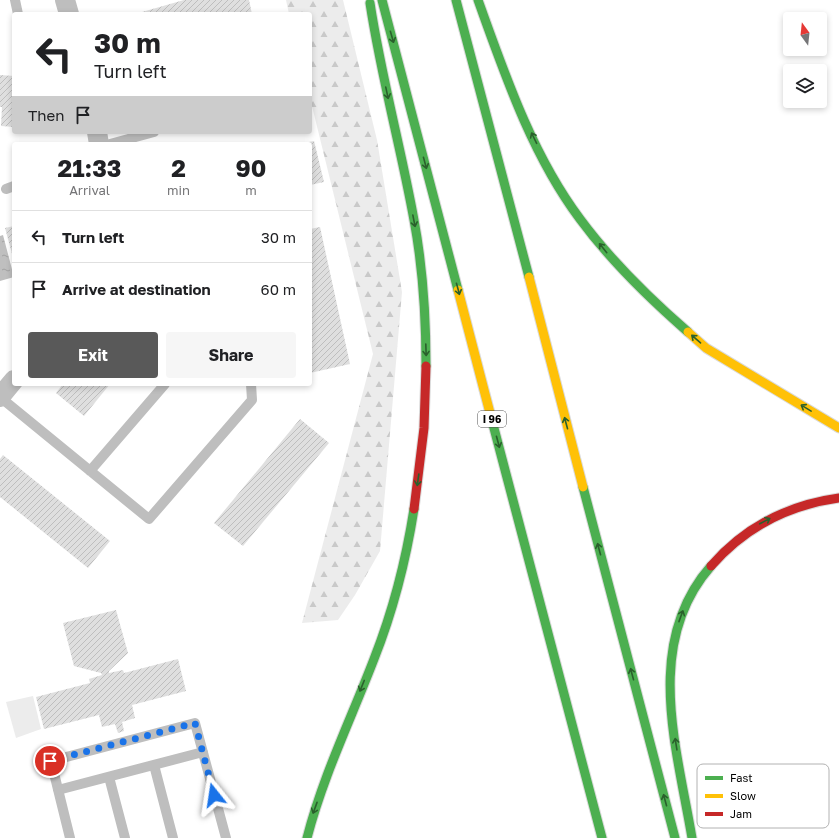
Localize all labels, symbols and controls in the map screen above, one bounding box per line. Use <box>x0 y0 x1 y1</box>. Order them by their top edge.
north arrow <box>783 12 827 56</box>
map controls <box>783 12 827 108</box>
text: 30 m <box>94 26 161 59</box>
icon: left <box>28 28 80 80</box>
one-way arrow <box>389 31 396 44</box>
text: Turn left <box>94 60 167 82</box>
button: layers <box>783 64 827 108</box>
one-way arrow <box>384 86 392 99</box>
icon: arrive <box>72 104 94 126</box>
text: Then <box>28 106 64 124</box>
one-way arrow <box>530 133 537 145</box>
text: 21:33 <box>58 153 122 182</box>
text: 2 <box>171 153 186 182</box>
text: 90 <box>236 153 266 182</box>
one-way arrow <box>422 156 430 169</box>
text: Arrival <box>69 182 110 198</box>
text: min <box>167 182 190 198</box>
text: m <box>245 182 257 198</box>
one-way arrow <box>410 214 418 227</box>
icon: left <box>28 226 50 248</box>
text: Turn left <box>62 228 124 246</box>
text: 30 m <box>261 228 296 246</box>
one-way arrow <box>599 243 608 253</box>
icon: arrive <box>28 278 50 300</box>
text: Arrive at destination <box>62 280 211 298</box>
text: 60 m <box>261 280 296 298</box>
one-way arrow <box>455 282 462 295</box>
button: Exit <box>28 332 158 378</box>
button: Share <box>166 332 296 378</box>
one-way arrow <box>691 334 701 343</box>
one-way arrow <box>422 343 430 356</box>
one-way arrow <box>801 404 812 412</box>
road number: I 96 <box>478 411 506 427</box>
one-way arrow <box>562 417 570 430</box>
one-way arrow <box>495 435 502 448</box>
one-way arrow <box>414 473 422 486</box>
one-way arrow <box>759 517 771 524</box>
one-way arrow <box>595 542 602 555</box>
one-way arrow <box>677 611 685 623</box>
one-way arrow <box>628 668 635 681</box>
one-way arrow <box>358 680 366 692</box>
one-way arrow <box>672 738 680 751</box>
pin <box>33 744 67 778</box>
icon: arrive <box>39 750 61 772</box>
legend <box>697 764 829 828</box>
text: Fast <box>730 771 753 784</box>
position arrow <box>193 774 235 816</box>
text: Slow <box>730 789 756 802</box>
one-way arrow <box>661 794 668 807</box>
one-way arrow <box>311 801 318 814</box>
text: Jam <box>730 807 752 820</box>

